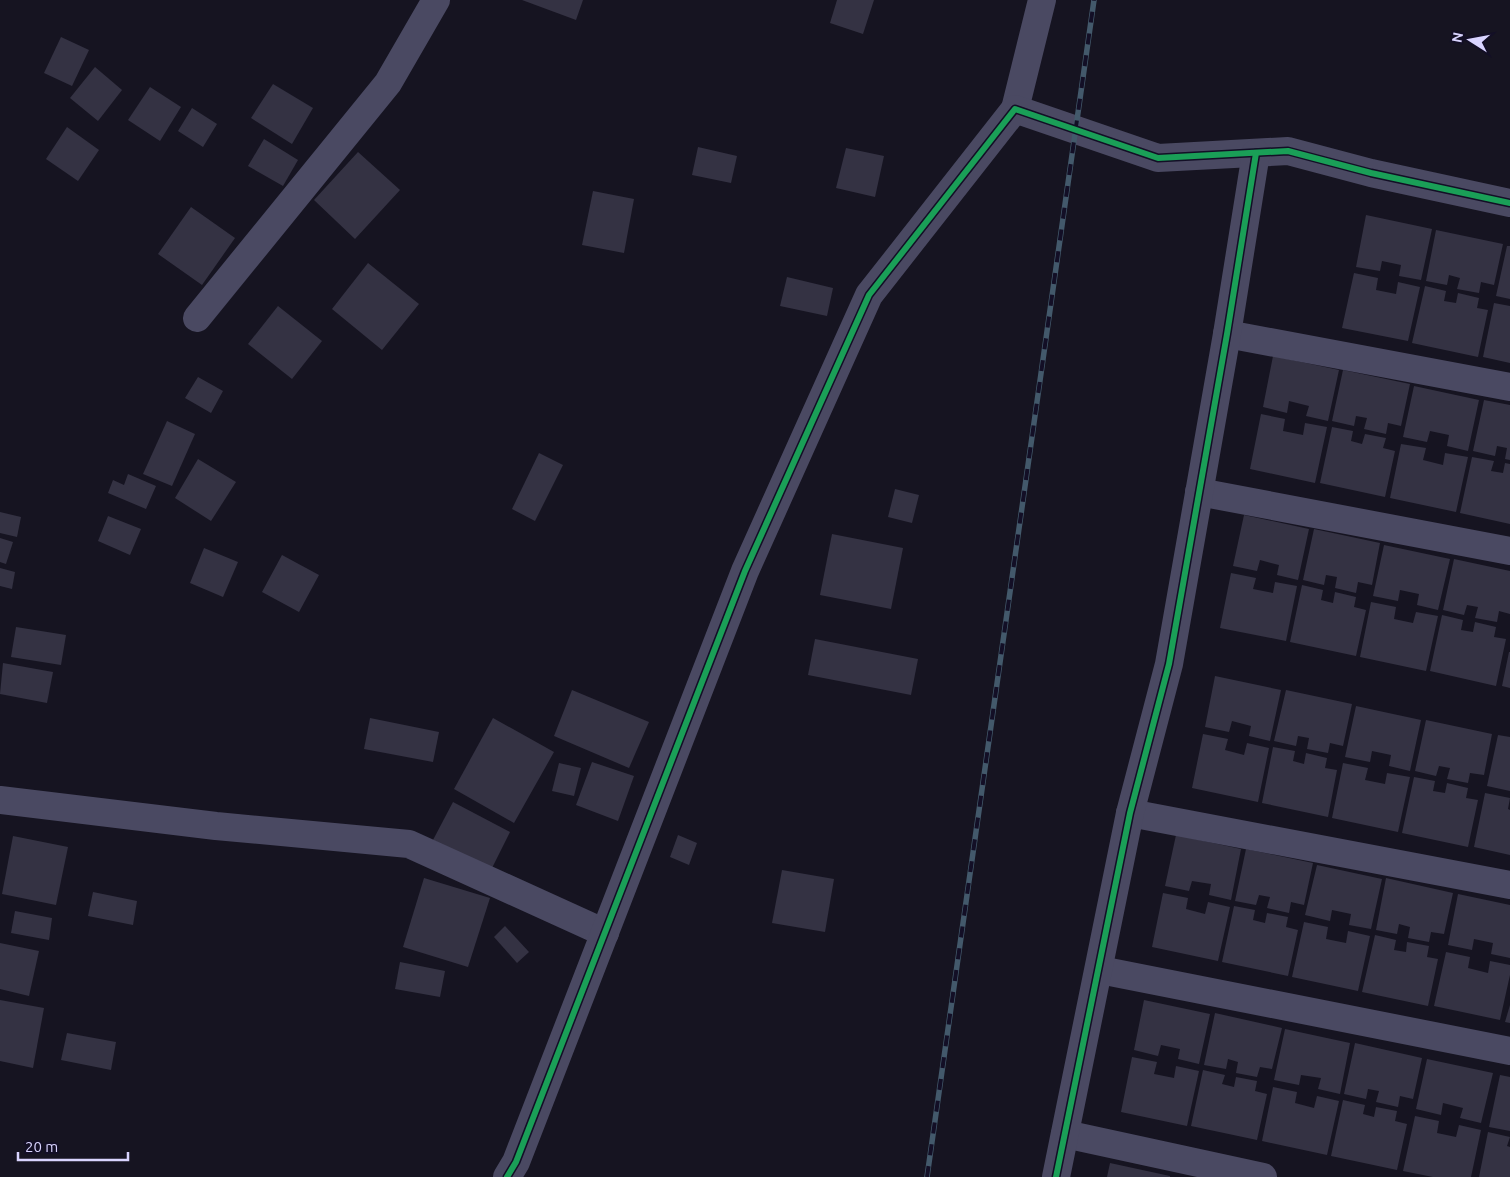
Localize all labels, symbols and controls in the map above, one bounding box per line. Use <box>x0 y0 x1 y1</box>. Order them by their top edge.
north arrow <box>1445 15 1495 65</box>
text: N <box>1448 31 1466 44</box>
scale bar <box>18 1130 128 1162</box>
text: 20 m <box>25 1138 58 1155</box>

